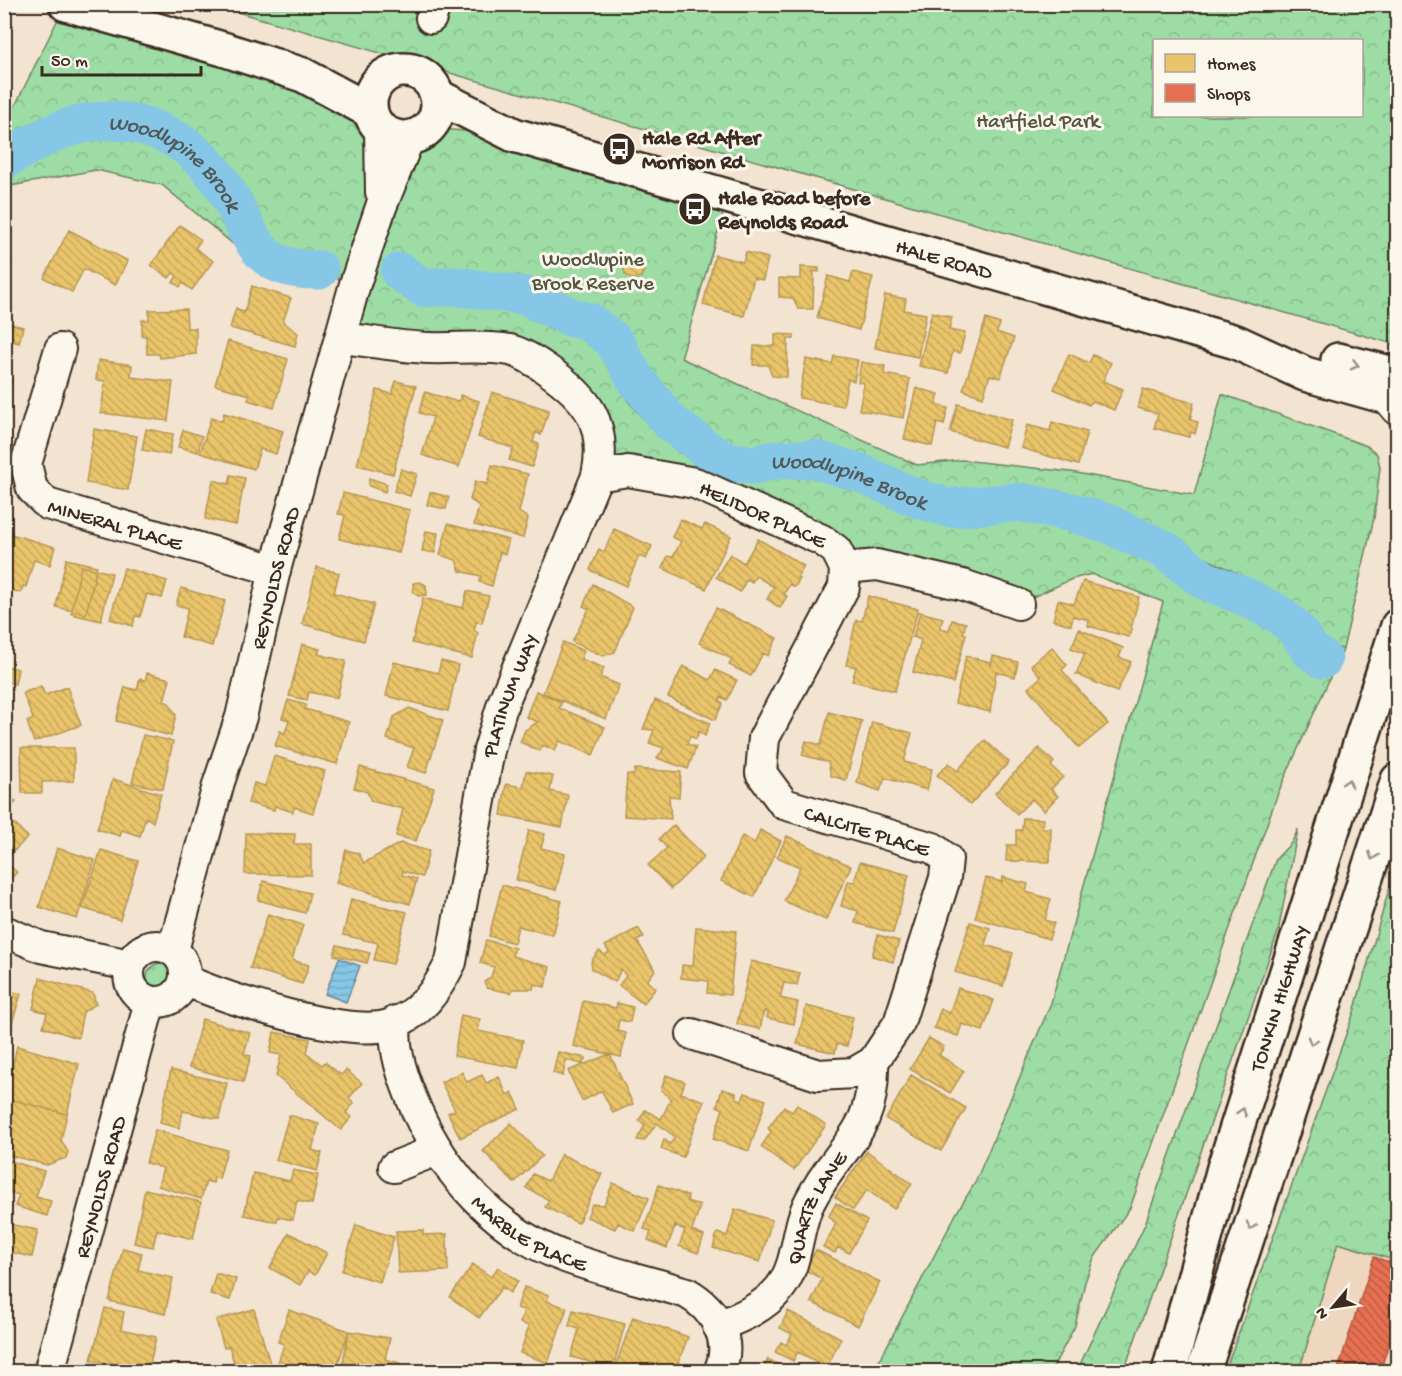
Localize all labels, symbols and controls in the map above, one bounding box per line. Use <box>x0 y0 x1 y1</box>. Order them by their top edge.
scale bar <box>42 39 201 77</box>
legend <box>1153 39 1363 117</box>
text: 50 m <box>51 52 88 73</box>
text: Homes <box>1207 55 1257 76</box>
text: Shops <box>1207 85 1251 106</box>
park label: Hartfield Park <box>976 111 1102 136</box>
water label: Woodlupine Brook <box>107 112 246 219</box>
place label: Hale Rd After Morrison Rd <box>642 128 763 177</box>
bus stop icon: Hale Rd After Morrison Rd <box>601 131 637 167</box>
place label: Hale Road before Reynolds Road <box>717 188 872 237</box>
bus stop icon: Hale Road before Reynolds Road <box>677 191 713 227</box>
street label: HALE ROAD <box>892 236 995 288</box>
park label: Woodlupine Brook Reserve <box>531 249 655 298</box>
one-way arrow <box>1350 357 1360 370</box>
water label: Woodlupine Brook <box>770 450 931 518</box>
street label: HELIDOR PLACE <box>694 477 830 556</box>
street label: MINERAL PLACE <box>44 496 185 559</box>
street label: REYNOLDS ROAD <box>248 504 308 652</box>
street label: PLATINUM WAY <box>479 631 546 761</box>
one-way arrow <box>1340 778 1353 789</box>
street label: CALCITE PLACE <box>800 802 933 865</box>
one-way arrow <box>1367 850 1380 861</box>
street label: TONKIN HIGHWAY <box>1247 923 1317 1076</box>
one-way arrow <box>1307 1035 1319 1046</box>
one-way arrow <box>1235 1107 1247 1118</box>
street label: REYNOLDS ROAD <box>72 1114 134 1261</box>
street label: QUARTZ LANE <box>783 1147 855 1268</box>
street label: MARBLE PLACE <box>464 1191 590 1280</box>
one-way arrow <box>1246 1220 1258 1231</box>
north arrow <box>1303 1277 1363 1337</box>
text: N <box>1312 1303 1334 1322</box>

